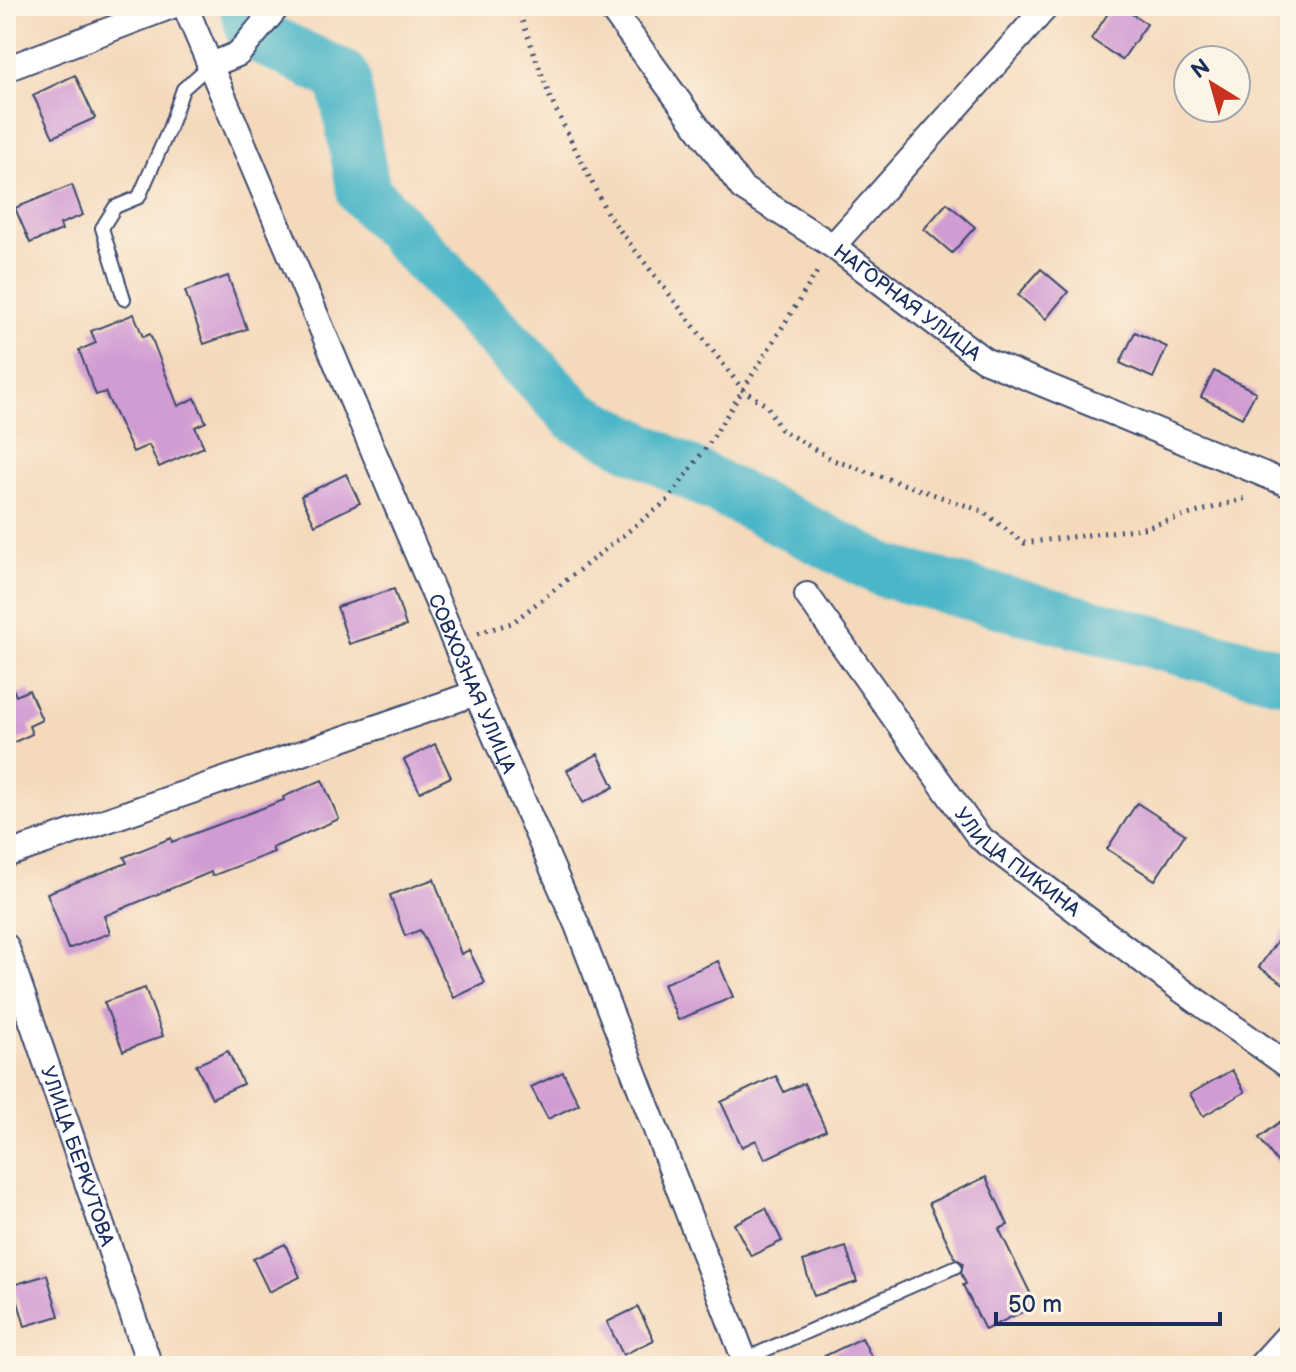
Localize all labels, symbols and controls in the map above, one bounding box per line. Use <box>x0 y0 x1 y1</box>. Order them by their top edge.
north arrow <box>1172 44 1252 124</box>
text: N <box>1186 53 1216 85</box>
street label: НАГОРНАЯ УЛИЦА <box>828 240 986 367</box>
street label: СОВХОЗНАЯ УЛИЦА <box>422 591 521 778</box>
street label: УЛИЦА ПИКИНА <box>949 803 1085 923</box>
street label: УЛИЦА БЕРКУТОВА <box>35 1063 119 1250</box>
scale bar <box>996 1276 1220 1326</box>
text: 50 m <box>1008 1290 1062 1319</box>

